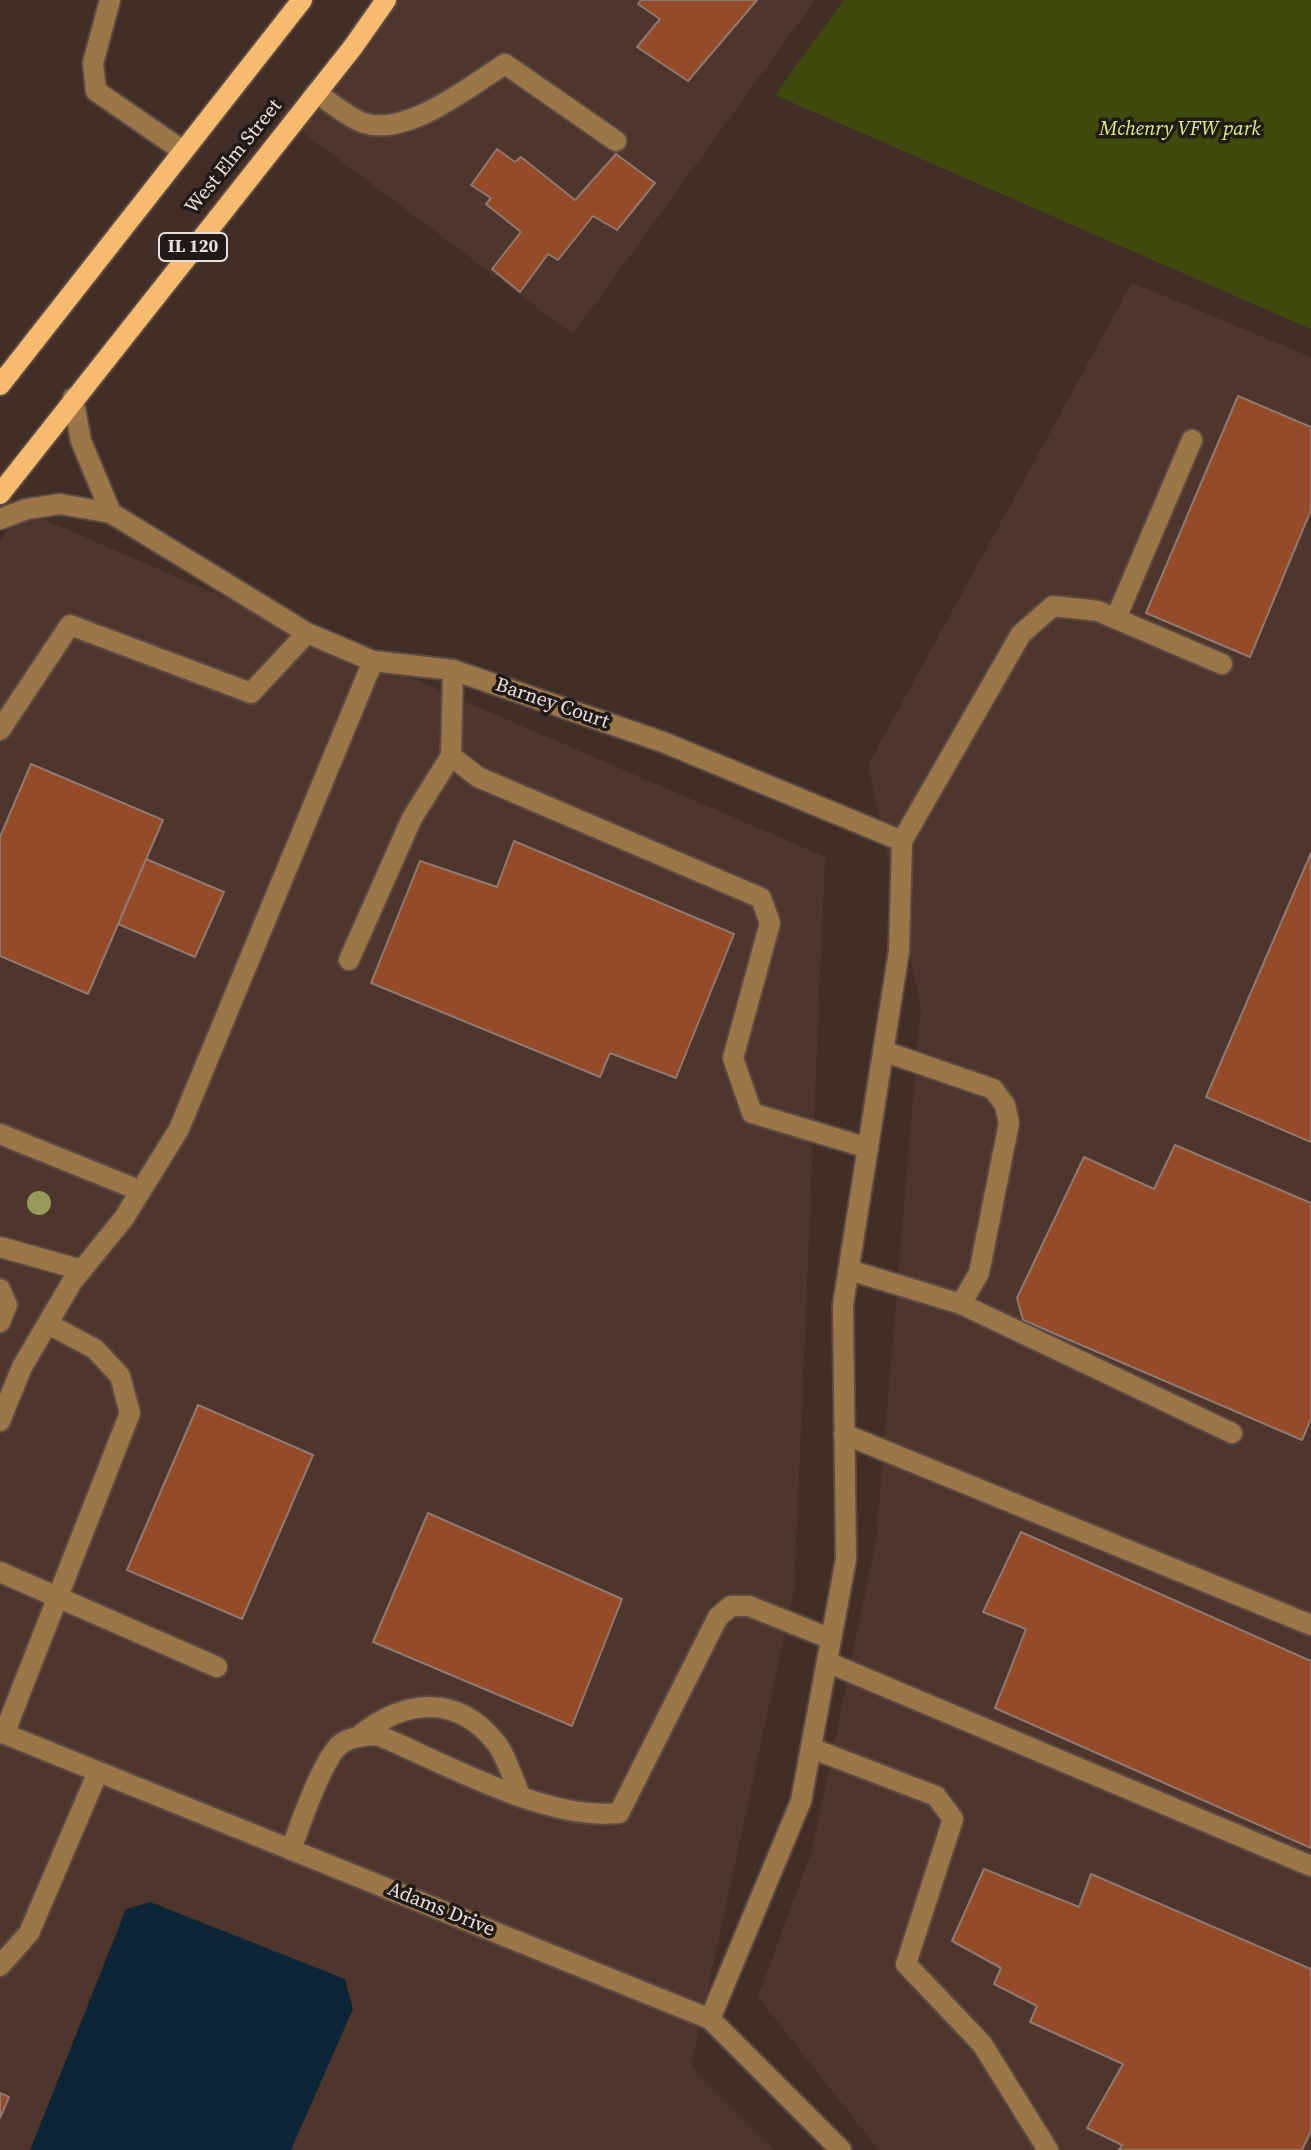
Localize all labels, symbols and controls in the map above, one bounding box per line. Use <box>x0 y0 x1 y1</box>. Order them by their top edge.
street label: West Elm Street <box>181 95 287 219</box>
park label: Mchenry VFW park <box>1099 118 1261 142</box>
road number: IL 120 <box>159 233 227 261</box>
street label: Barney Court <box>492 673 612 735</box>
street label: Adams Drive <box>384 1878 498 1942</box>

